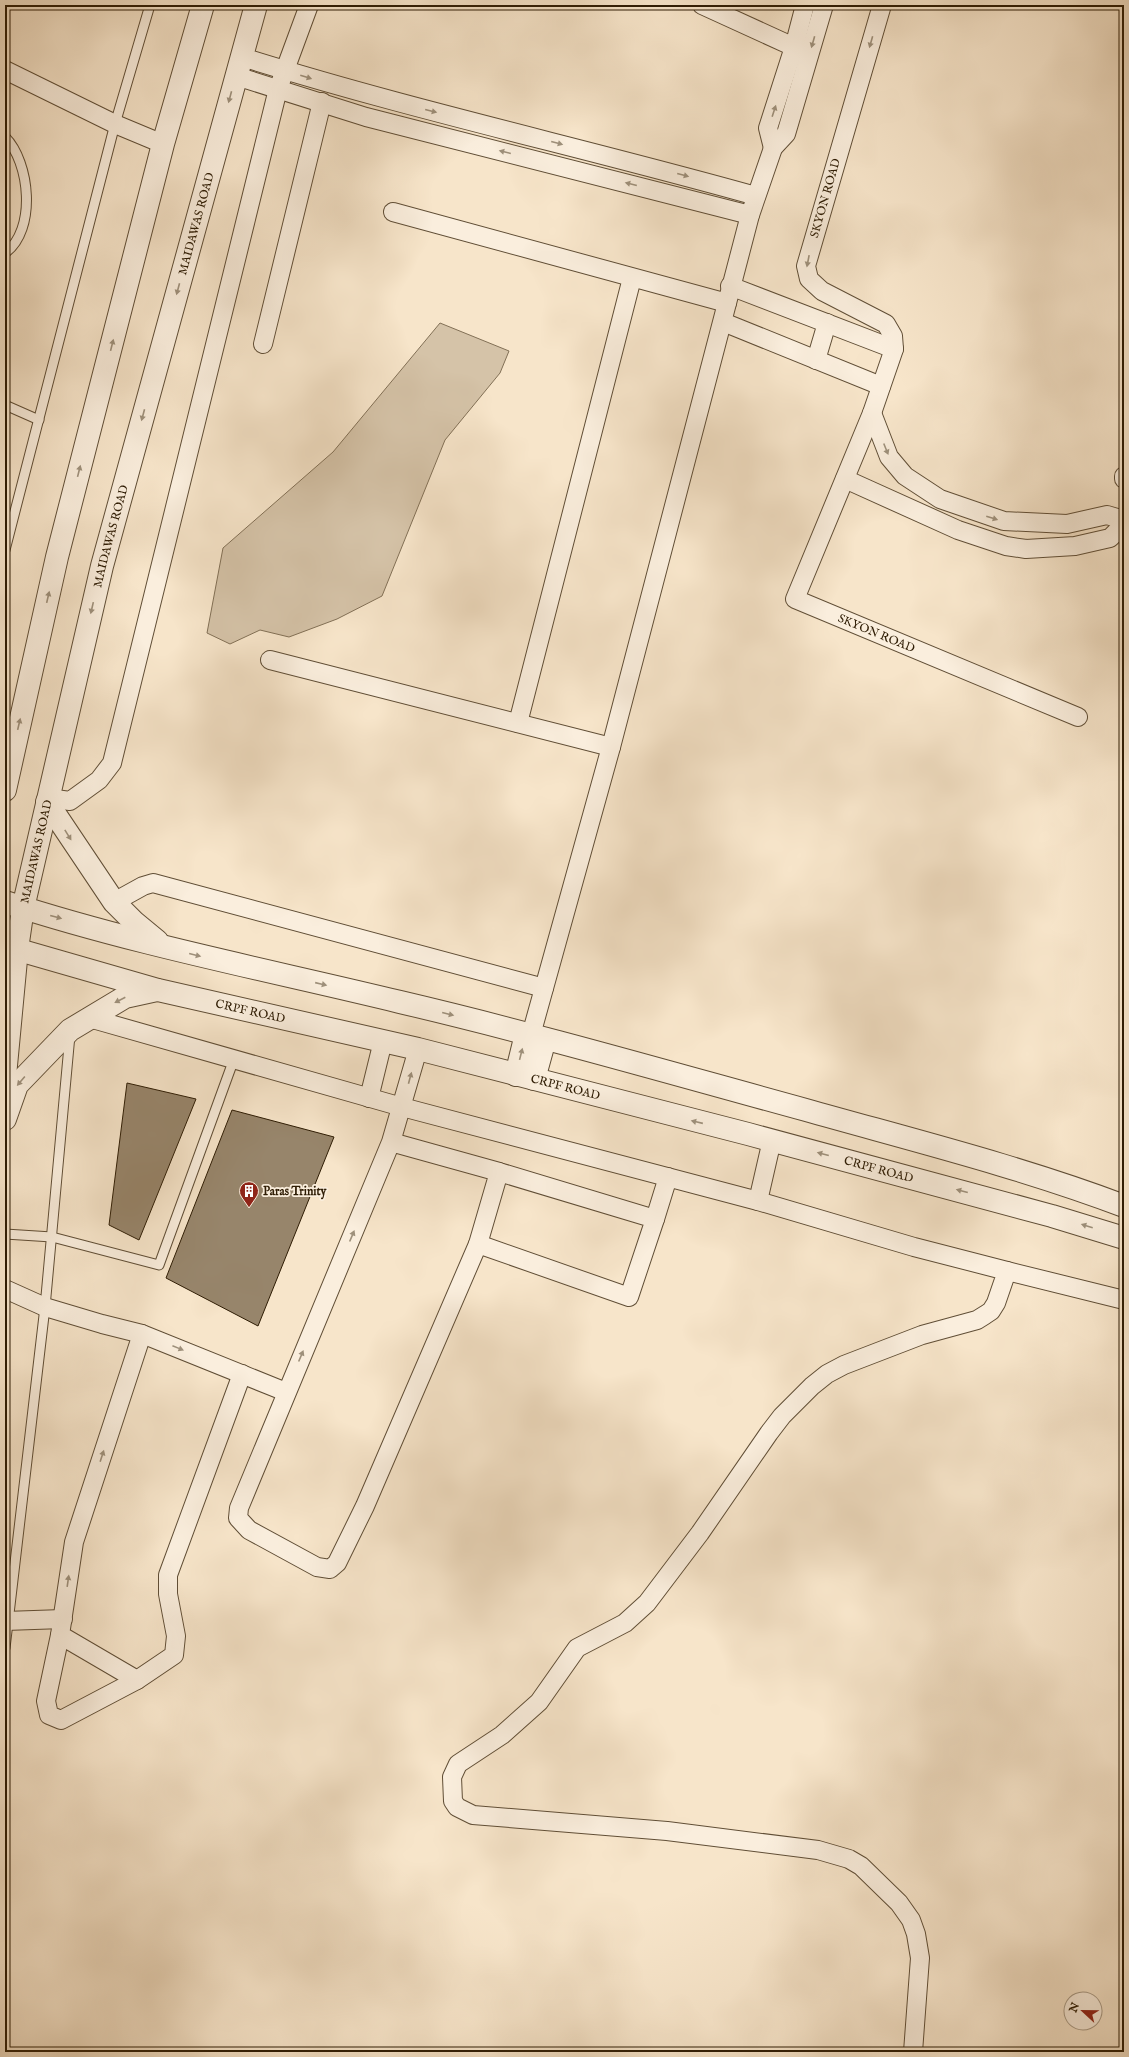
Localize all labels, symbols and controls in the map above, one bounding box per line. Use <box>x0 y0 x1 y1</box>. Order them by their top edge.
one-way arrow <box>810 37 816 49</box>
one-way arrow <box>868 37 874 49</box>
one-way arrow <box>299 74 312 80</box>
one-way arrow <box>227 90 233 103</box>
one-way arrow <box>771 104 777 116</box>
one-way arrow <box>425 108 437 114</box>
one-way arrow <box>551 140 563 146</box>
one-way arrow <box>498 149 510 155</box>
street label: SKYON ROAD <box>807 156 844 240</box>
street label: MAIDAWAS ROAD <box>175 171 218 277</box>
one-way arrow <box>677 173 689 179</box>
one-way arrow <box>624 181 637 187</box>
one-way arrow <box>804 255 810 268</box>
one-way arrow <box>174 283 180 296</box>
one-way arrow <box>109 339 115 351</box>
one-way arrow <box>140 409 146 421</box>
one-way arrow <box>884 444 890 456</box>
one-way arrow <box>77 465 83 477</box>
street label: MAIDAWAS ROAD <box>90 483 132 589</box>
one-way arrow <box>986 515 998 521</box>
one-way arrow <box>45 591 51 603</box>
one-way arrow <box>89 602 95 614</box>
street label: SKYON ROAD <box>836 611 917 656</box>
one-way arrow <box>16 718 22 730</box>
street label: MAIDAWAS ROAD <box>17 798 56 905</box>
one-way arrow <box>64 829 72 840</box>
one-way arrow <box>50 914 62 920</box>
one-way arrow <box>189 952 201 958</box>
one-way arrow <box>315 981 328 987</box>
street label: CRPF ROAD <box>214 996 287 1027</box>
one-way arrow <box>115 997 126 1003</box>
one-way arrow <box>442 1011 454 1017</box>
one-way arrow <box>518 1048 524 1060</box>
one-way arrow <box>407 1071 413 1083</box>
street label: CRPF ROAD <box>529 1071 602 1104</box>
one-way arrow <box>16 1076 25 1087</box>
one-way arrow <box>690 1118 703 1124</box>
one-way arrow <box>816 1150 829 1156</box>
street label: CRPF ROAD <box>842 1153 915 1186</box>
building icon: Paras Trinity <box>238 1180 260 1208</box>
place label: Paras Trinity <box>263 1184 328 1200</box>
one-way arrow <box>955 1188 967 1194</box>
one-way arrow <box>1080 1223 1092 1229</box>
one-way arrow <box>349 1230 355 1242</box>
one-way arrow <box>173 1346 185 1352</box>
one-way arrow <box>299 1350 305 1362</box>
one-way arrow <box>99 1449 105 1461</box>
one-way arrow <box>65 1575 71 1587</box>
north arrow <box>1063 1991 1103 2031</box>
text: N <box>1066 2000 1083 2016</box>

